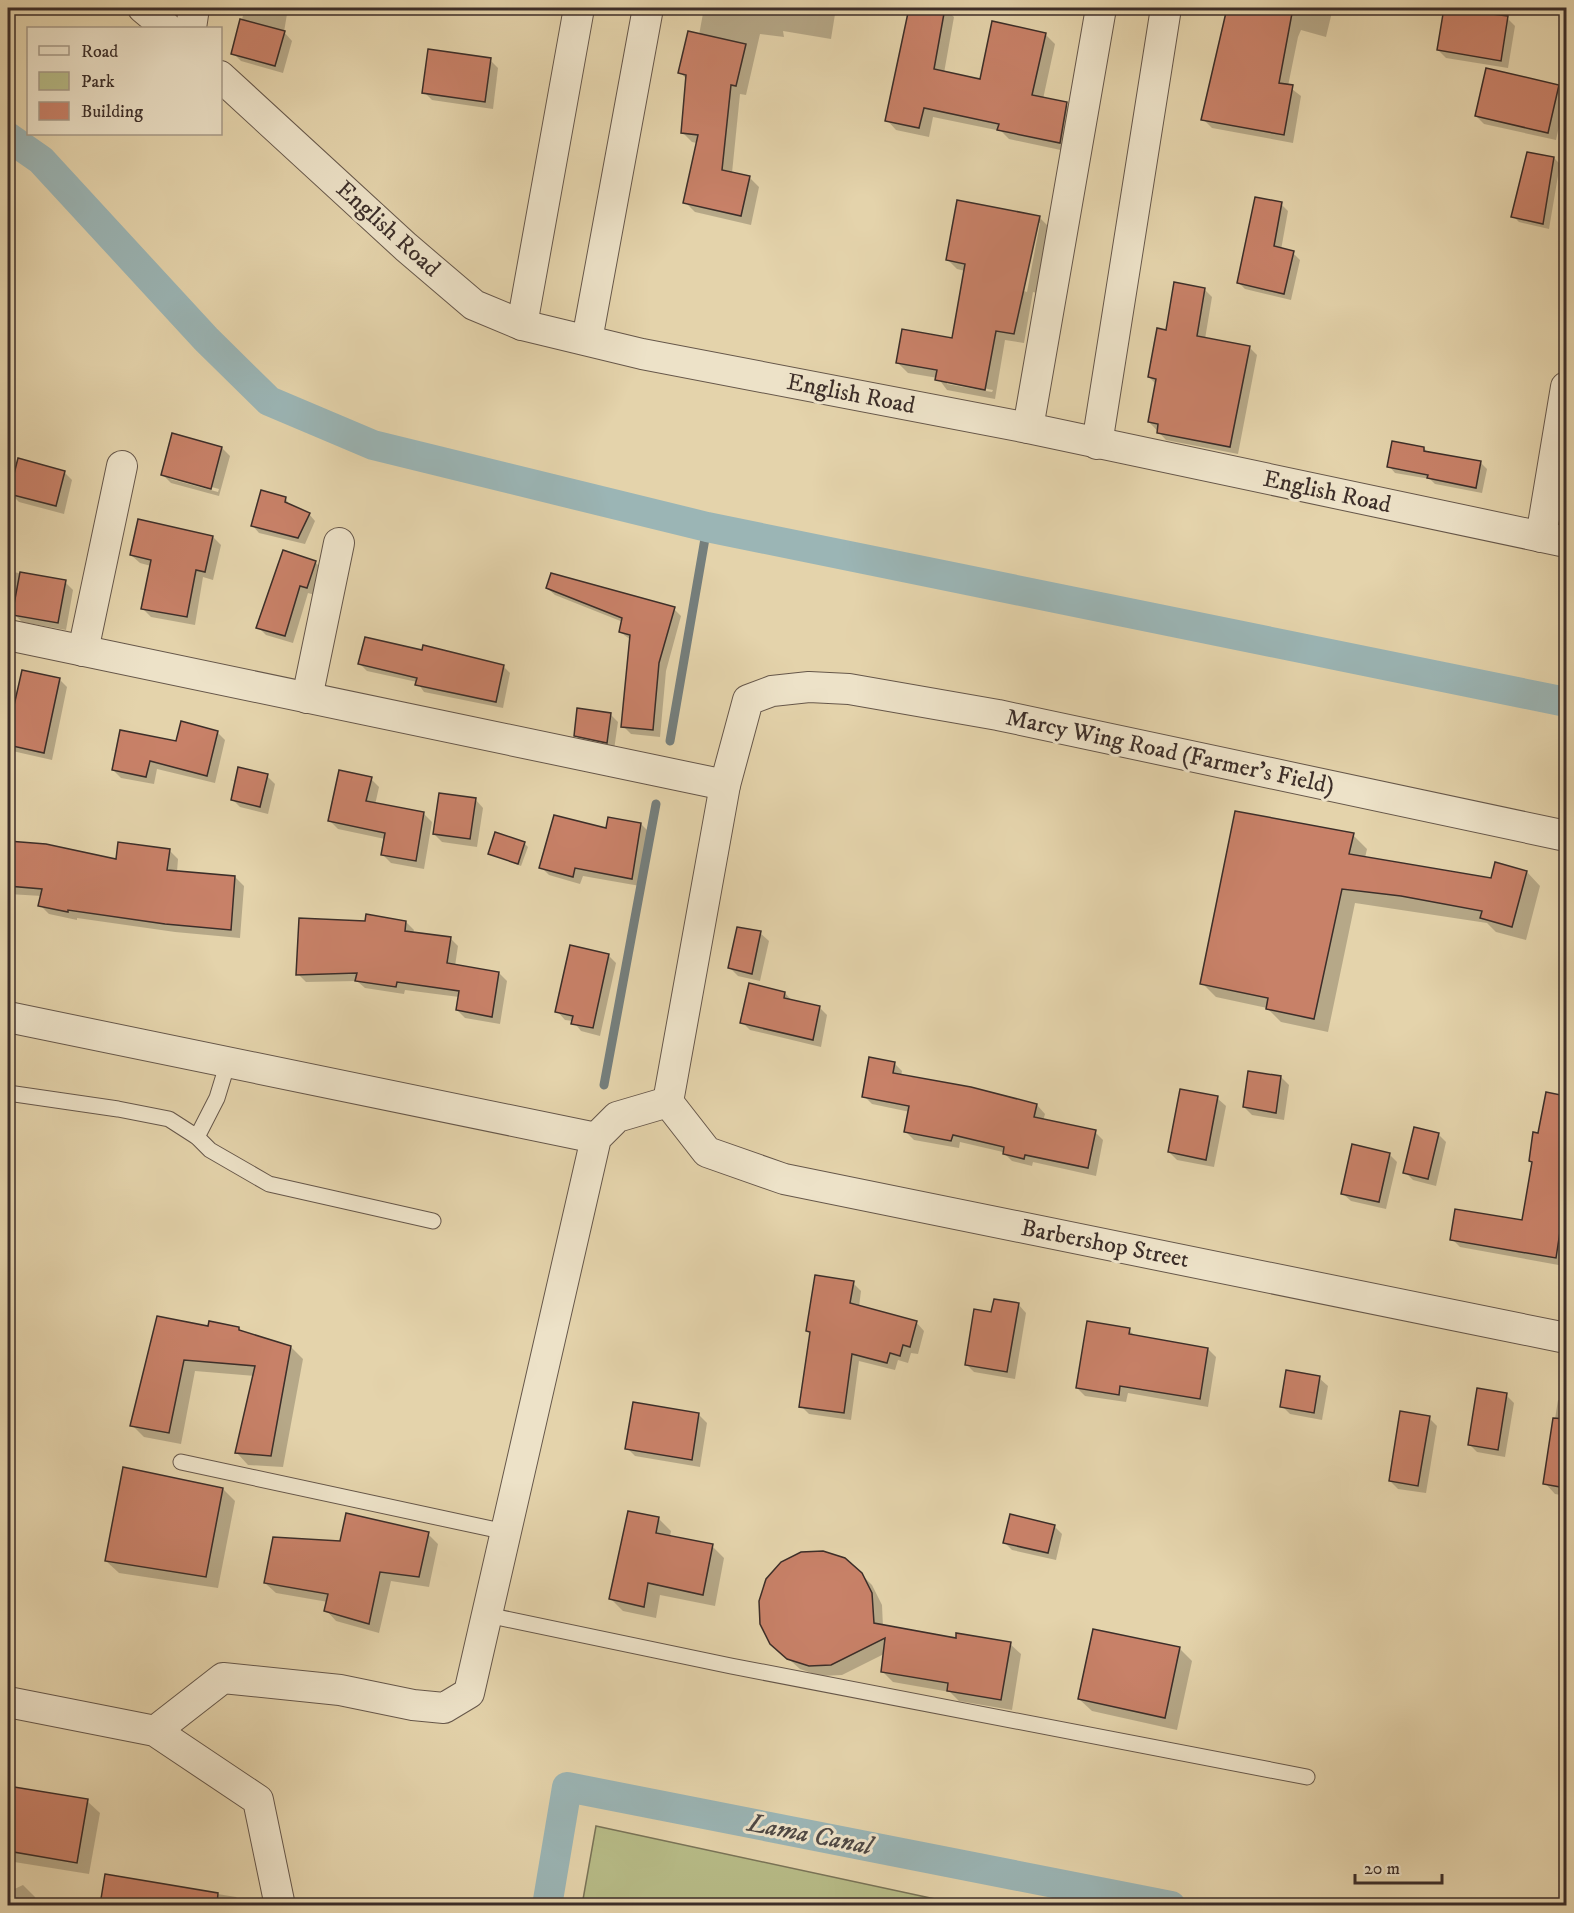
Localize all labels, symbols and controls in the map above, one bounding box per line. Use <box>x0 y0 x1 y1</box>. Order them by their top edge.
legend <box>27 27 222 135</box>
text: Road <box>81 41 118 63</box>
text: Park <box>81 71 115 93</box>
text: Building <box>81 101 143 123</box>
street label: English Road <box>330 174 446 284</box>
street label: English Road <box>784 367 918 421</box>
street label: English Road <box>1260 464 1394 520</box>
street label: Marcy Wing Road (Farmer's Field) <box>1003 702 1337 802</box>
street label: Barbershop Street <box>1018 1213 1192 1275</box>
water label: Lama Canal <box>743 1806 878 1864</box>
scale bar <box>1355 1847 1442 1885</box>
text: 20 m <box>1364 1858 1400 1880</box>

